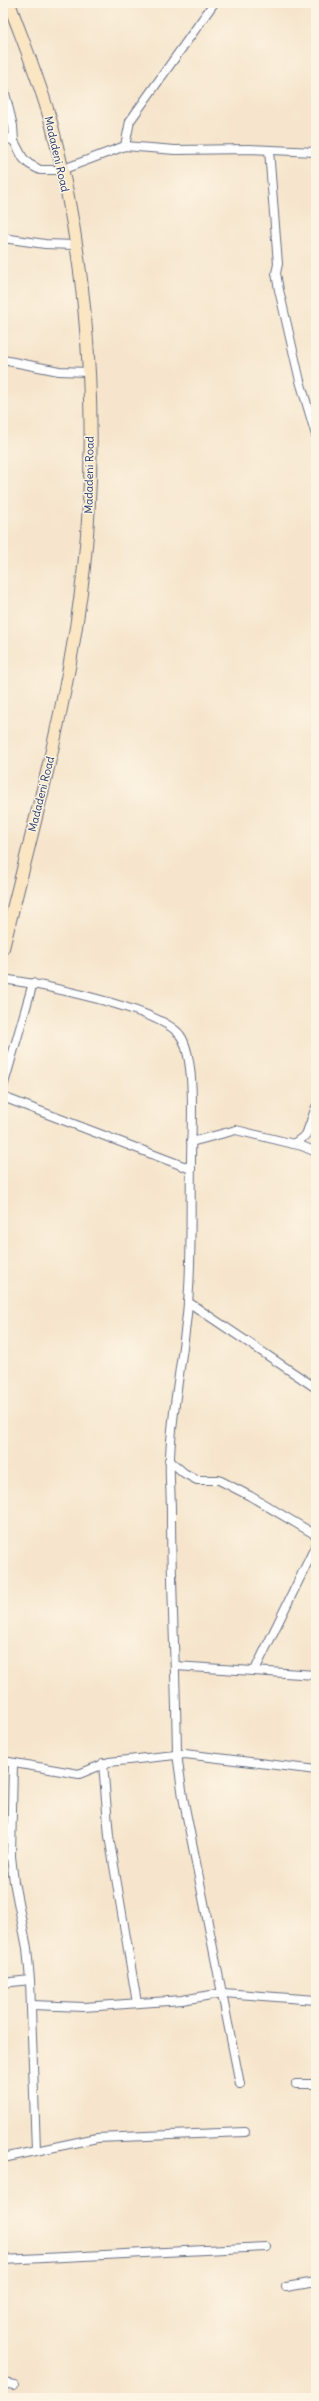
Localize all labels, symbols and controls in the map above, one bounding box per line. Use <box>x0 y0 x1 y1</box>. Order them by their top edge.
street label: Madadeni Road <box>41 115 73 194</box>
street label: Madadeni Road <box>81 436 97 514</box>
street label: Madadeni Road <box>25 754 57 833</box>

